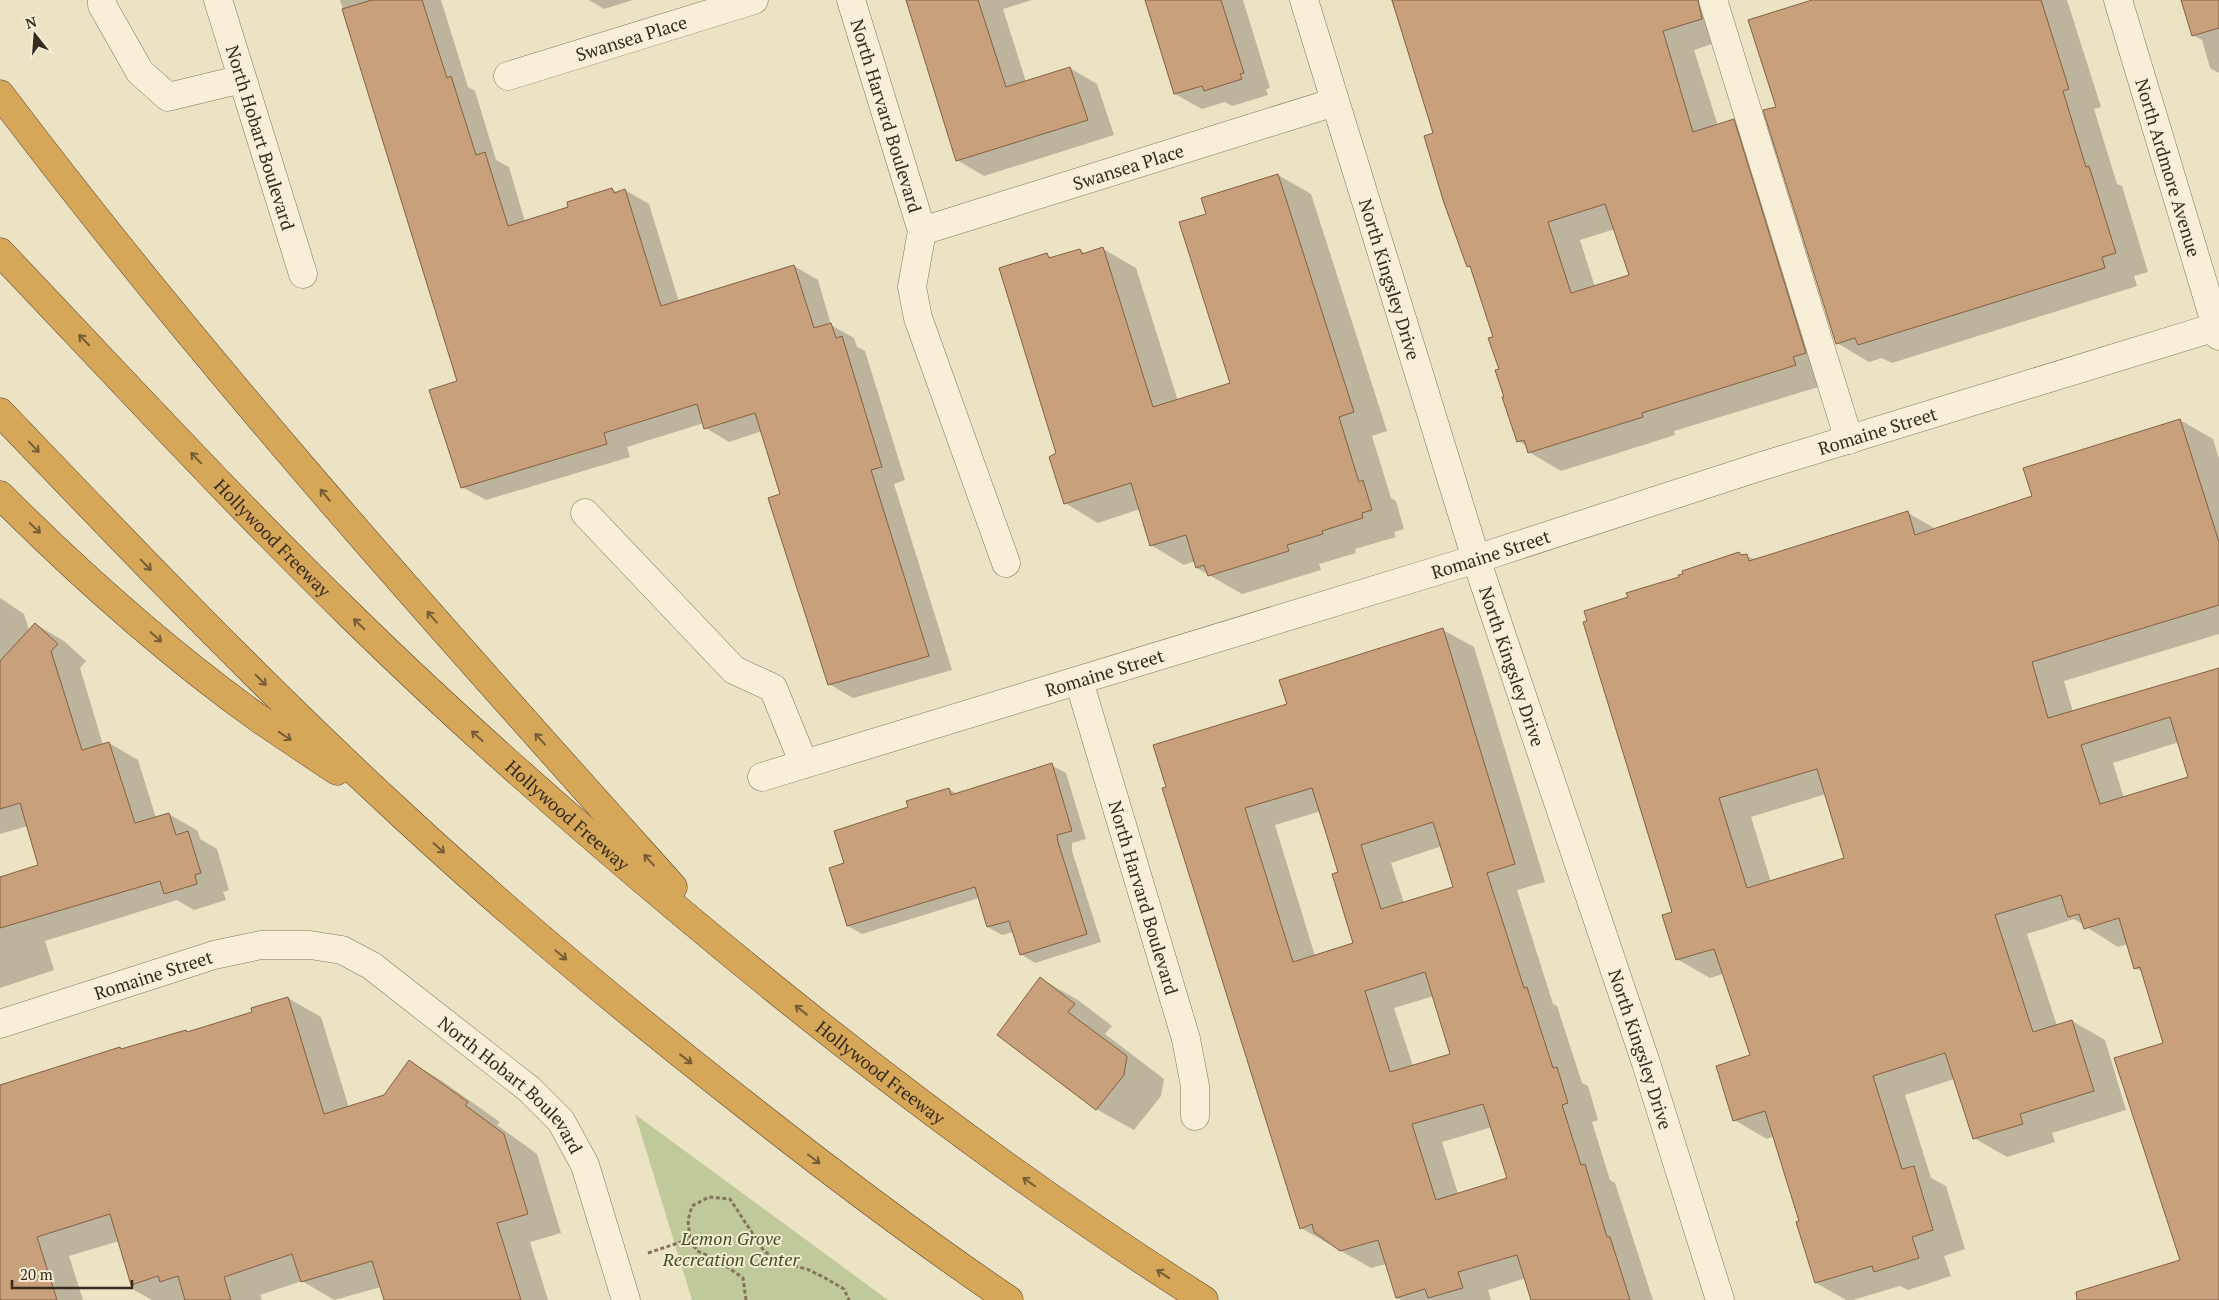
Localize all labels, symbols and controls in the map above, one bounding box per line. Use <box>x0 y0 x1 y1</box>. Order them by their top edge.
street label: Swansea Place <box>573 9 690 66</box>
north arrow <box>10 10 60 60</box>
text: N <box>23 11 39 33</box>
street label: North Harvard Boulevard <box>845 16 928 215</box>
street label: North Hobart Boulevard <box>221 42 301 233</box>
street label: North Ardmore Avenue <box>2130 75 2207 260</box>
street label: Swansea Place <box>1070 138 1187 195</box>
street label: North Kingsley Drive <box>1354 196 1426 363</box>
one-way arrow <box>78 334 90 347</box>
street label: Romaine Street <box>1815 401 1940 460</box>
one-way arrow <box>28 441 40 453</box>
one-way arrow <box>190 452 202 464</box>
street label: Hollywood Freeway <box>209 473 337 603</box>
one-way arrow <box>320 489 331 502</box>
one-way arrow <box>29 523 42 534</box>
street label: Romaine Street <box>1428 524 1553 584</box>
one-way arrow <box>140 558 152 571</box>
street label: North Kingsley Drive <box>1474 583 1550 749</box>
one-way arrow <box>426 611 438 624</box>
one-way arrow <box>353 618 365 630</box>
one-way arrow <box>149 631 162 642</box>
street label: Romaine Street <box>1042 643 1167 702</box>
one-way arrow <box>254 673 266 685</box>
one-way arrow <box>470 730 483 742</box>
one-way arrow <box>278 731 292 741</box>
one-way arrow <box>535 732 546 745</box>
street label: Hollywood Freeway <box>501 754 635 876</box>
street label: North Harvard Boulevard <box>1103 798 1184 997</box>
one-way arrow <box>432 842 445 853</box>
one-way arrow <box>643 853 654 866</box>
street label: Romaine Street <box>91 944 216 1005</box>
one-way arrow <box>554 949 567 960</box>
street label: North Kingsley Drive <box>1603 966 1678 1132</box>
one-way arrow <box>795 1005 808 1016</box>
street label: North Hobart Boulevard <box>433 1011 588 1158</box>
street label: Hollywood Freeway <box>811 1015 951 1130</box>
one-way arrow <box>679 1053 692 1064</box>
one-way arrow <box>807 1153 820 1164</box>
one-way arrow <box>1023 1176 1037 1186</box>
park label: Lemon Grove Recreation Center <box>662 1226 800 1271</box>
scale bar <box>12 1258 132 1290</box>
text: 20 m <box>20 1264 53 1284</box>
one-way arrow <box>1156 1269 1170 1279</box>

